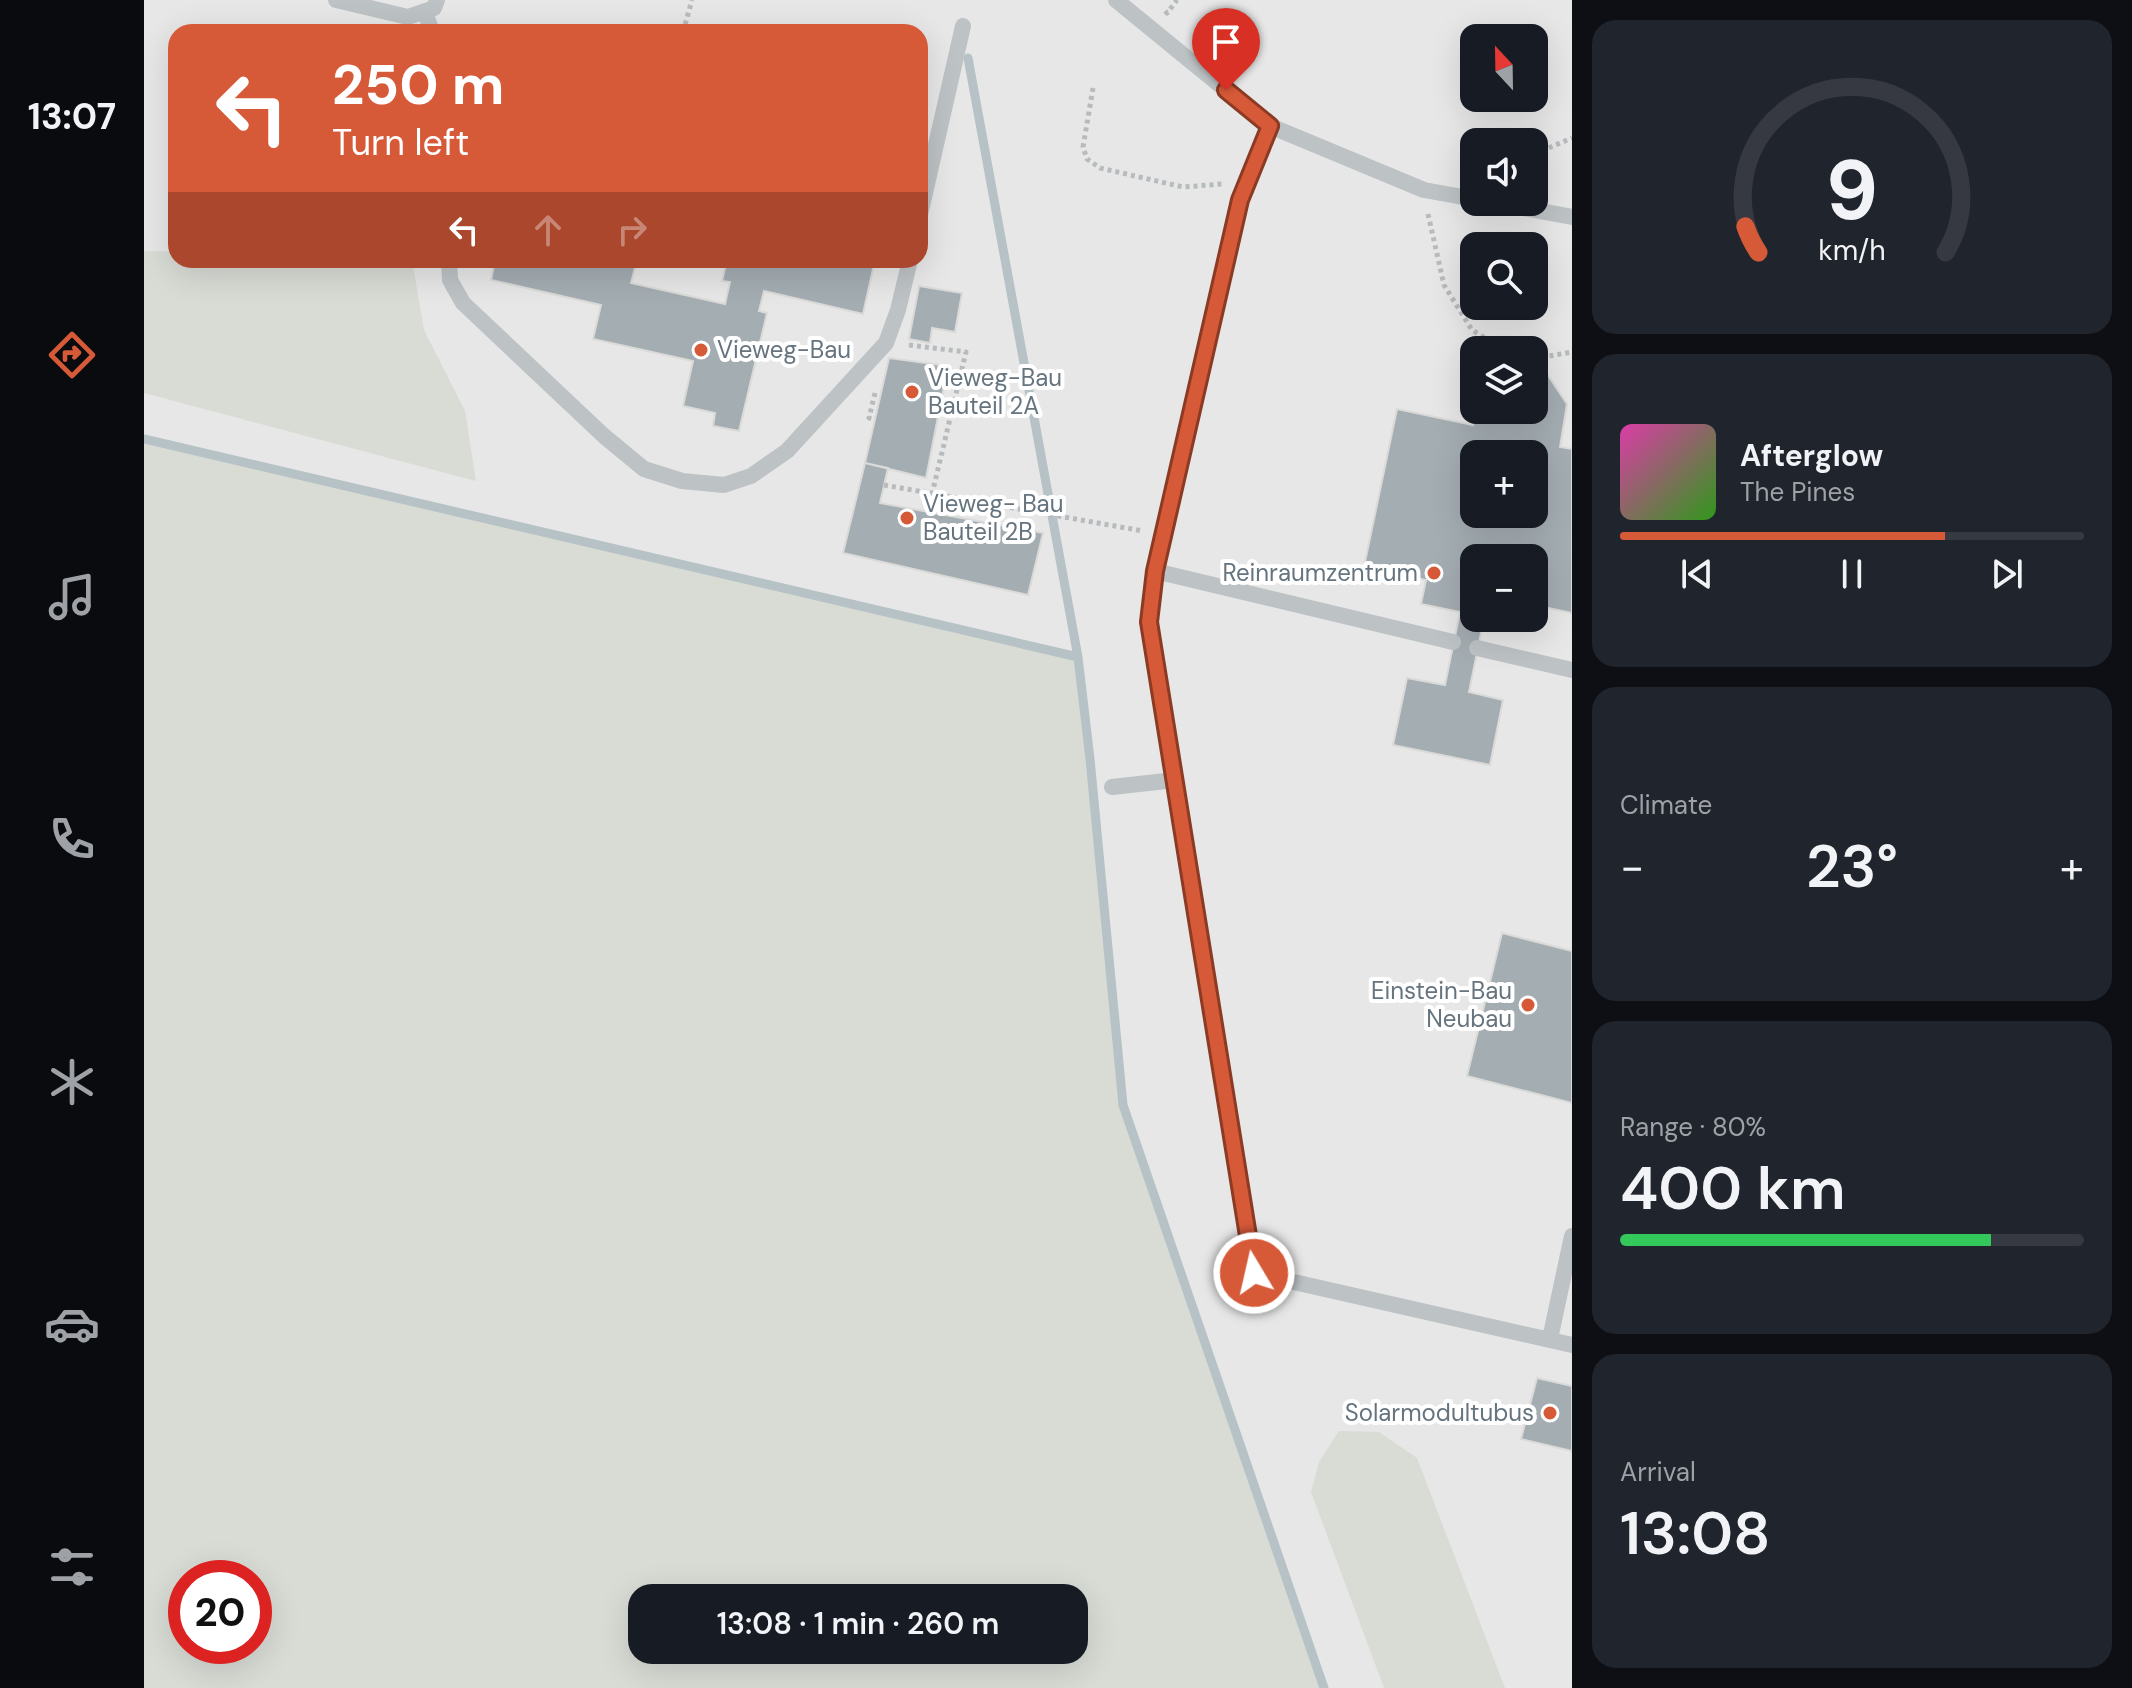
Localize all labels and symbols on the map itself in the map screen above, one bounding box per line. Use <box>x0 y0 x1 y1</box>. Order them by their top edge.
pin <box>1192 8 1260 90</box>
north arrow <box>1460 24 1548 112</box>
place label: Vieweg-Bau <box>717 334 851 365</box>
marker: Vieweg-Bau <box>692 341 710 359</box>
place label: Vieweg-Bau Bauteil 2A <box>928 362 1062 421</box>
marker: Vieweg-Bau Bauteil 2A <box>903 383 921 401</box>
place label: Vieweg- Bau Bauteil 2B <box>923 488 1063 547</box>
marker: Vieweg- Bau Bauteil 2B <box>898 509 916 527</box>
place label: Reinraumzentrum <box>1222 557 1418 588</box>
marker: Reinraumzentrum <box>1425 564 1443 582</box>
place label: Einstein-Bau Neubau <box>1371 975 1512 1034</box>
marker: Einstein-Bau Neubau <box>1519 996 1537 1014</box>
position arrow <box>1212 1231 1296 1315</box>
place label: Solarmodultubus <box>1345 1397 1534 1428</box>
marker: Solarmodultubus <box>1541 1404 1559 1422</box>
speed limit sign: 20 <box>168 1560 272 1664</box>

